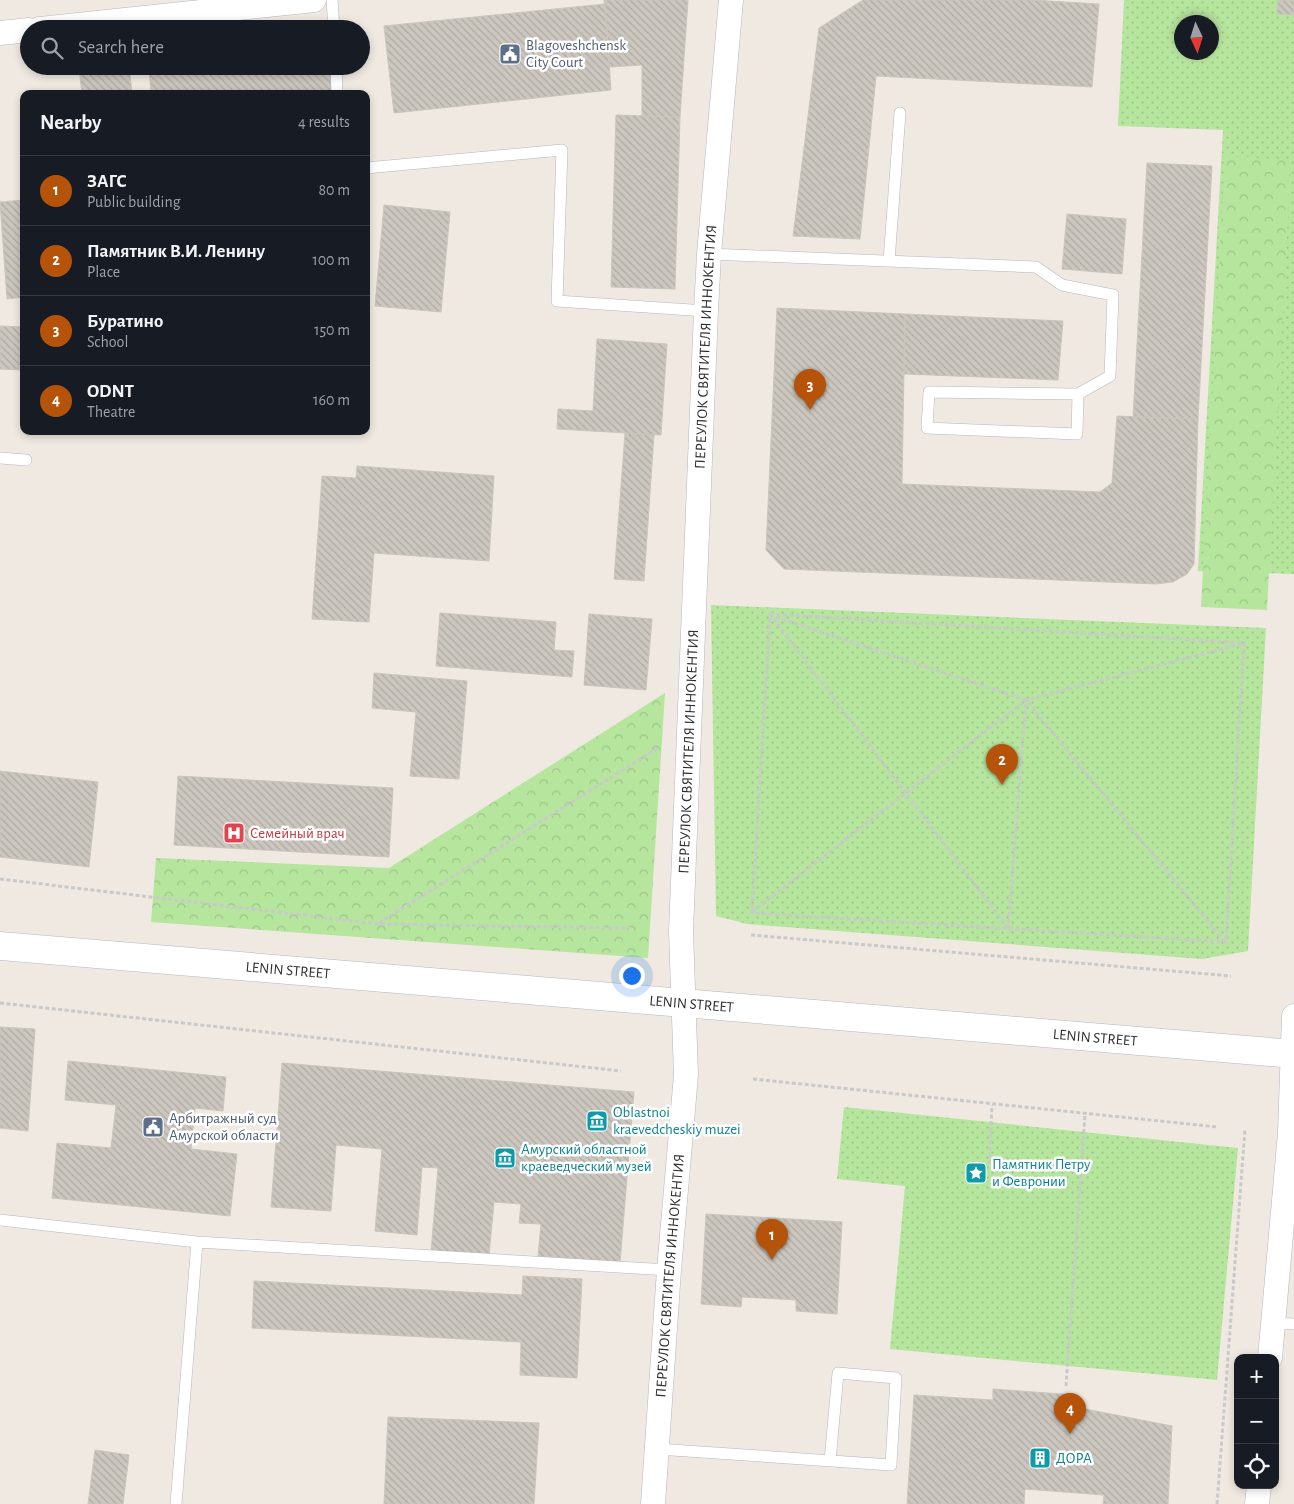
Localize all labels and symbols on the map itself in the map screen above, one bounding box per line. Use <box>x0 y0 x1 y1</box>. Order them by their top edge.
north arrow <box>1174 15 1219 60</box>
place label: Blagoveshchensk City Court <box>526 38 626 70</box>
public building icon: Blagoveshchensk City Court <box>498 42 522 66</box>
street label: ПЕРЕУЛОК СВЯТИТЕЛЯ ИННОКЕНТИЯ <box>692 224 719 469</box>
pin: 3 <box>794 369 826 410</box>
street label: ПЕРЕУЛОК СВЯТИТЕЛЯ ИННОКЕНТИЯ <box>676 629 701 874</box>
pin: 2 <box>986 744 1018 785</box>
hospital icon: Семейный врач <box>222 821 246 845</box>
place label: Семейный врач <box>250 826 345 841</box>
street label: LENIN STREET <box>245 959 332 981</box>
your location <box>619 963 645 989</box>
street label: LENIN STREET <box>649 993 735 1015</box>
street label: LENIN STREET <box>1052 1026 1139 1048</box>
place label: Oblastnoi kraevedcheskiy muzei <box>613 1105 741 1137</box>
museum icon: Oblastnoi kraevedcheskiy muzei <box>585 1109 609 1133</box>
place label: Арбитражный суд Амурской области <box>169 1111 279 1143</box>
public building icon: Арбитражный суд Амурской области <box>141 1115 165 1139</box>
place label: Амурский областной краеведческий музей <box>521 1142 652 1174</box>
museum icon: Амурский областной краеведческий музей <box>493 1146 517 1170</box>
street label: ПЕРЕУЛОК СВЯТИТЕЛЯ ИННОКЕНТИЯ <box>653 1153 687 1398</box>
place label: Памятник Петру и Февронии <box>992 1157 1091 1189</box>
place icon: Памятник Петру и Февронии <box>964 1161 988 1185</box>
pin: 1 <box>756 1219 788 1260</box>
pin: 4 <box>1054 1393 1086 1434</box>
building icon: ДОРА <box>1028 1446 1052 1470</box>
place label: ДОРА <box>1056 1451 1092 1466</box>

